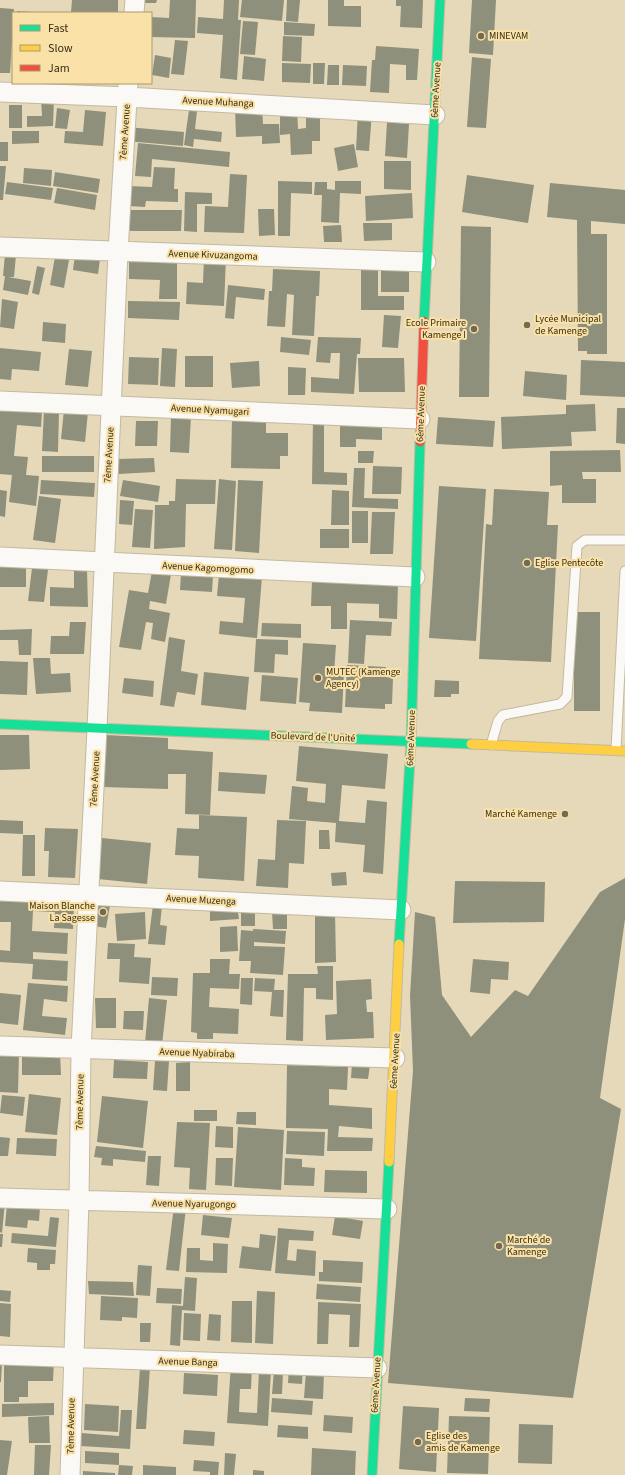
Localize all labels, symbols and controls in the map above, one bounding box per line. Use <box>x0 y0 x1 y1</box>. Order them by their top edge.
legend <box>12 12 152 84</box>
text: Fast <box>48 20 68 37</box>
place label: MINEVAM <box>489 29 528 43</box>
marker: MINEVAM <box>476 31 486 41</box>
text: Slow <box>48 40 73 57</box>
text: Jam <box>48 60 70 77</box>
street label: 6ème Avenue <box>428 62 444 118</box>
street label: Avenue Muhanga <box>182 93 254 111</box>
street label: 7ème Avenue <box>116 104 134 160</box>
street label: Avenue Kivuzangoma <box>168 246 258 264</box>
place label: Lycée Municipal de Kamenge <box>535 312 602 338</box>
place label: Ecole Primaire Kamenge I <box>406 316 466 342</box>
marker: Lycée Municipal de Kamenge <box>522 320 532 330</box>
marker: Ecole Primaire Kamenge I <box>469 324 479 334</box>
street label: 6ème Avenue <box>413 386 429 442</box>
street label: Avenue Nyamugari <box>170 401 250 419</box>
street label: 7ème Avenue <box>101 427 117 483</box>
place label: Eglise Pentecôte <box>535 556 603 570</box>
marker: Eglise Pentecôte <box>522 558 532 568</box>
street label: Avenue Kagomogomo <box>162 559 254 577</box>
place label: MUTEC (Kamenge Agency) <box>326 665 401 691</box>
marker: MUTEC (Kamenge Agency) <box>313 673 323 683</box>
street label: 6ème Avenue <box>403 710 419 766</box>
street label: Boulevard de l'Unité <box>270 729 356 745</box>
street label: 7ème Avenue <box>87 751 103 807</box>
place label: Marché Kamenge <box>485 807 557 821</box>
marker: Marché Kamenge <box>560 809 570 819</box>
street label: Avenue Muzenga <box>166 891 236 909</box>
place label: Maison Blanche La Sagesse <box>29 899 95 925</box>
marker: Maison Blanche La Sagesse <box>98 907 108 917</box>
street label: 6ème Avenue <box>387 1033 403 1089</box>
street label: Avenue Nyabiraba <box>159 1045 235 1061</box>
street label: 7ème Avenue <box>73 1074 87 1130</box>
street label: Avenue Nyarugongo <box>152 1196 236 1212</box>
place label: Marché de Kamenge <box>507 1233 550 1259</box>
marker: Marché de Kamenge <box>494 1241 504 1251</box>
street label: Avenue Banga <box>158 1354 218 1370</box>
street label: 6ème Avenue <box>368 1357 384 1413</box>
street label: 7ème Avenue <box>64 1398 78 1454</box>
place label: Eglise des amis de Kamenge <box>426 1429 500 1455</box>
marker: Eglise des amis de Kamenge <box>413 1437 423 1447</box>

